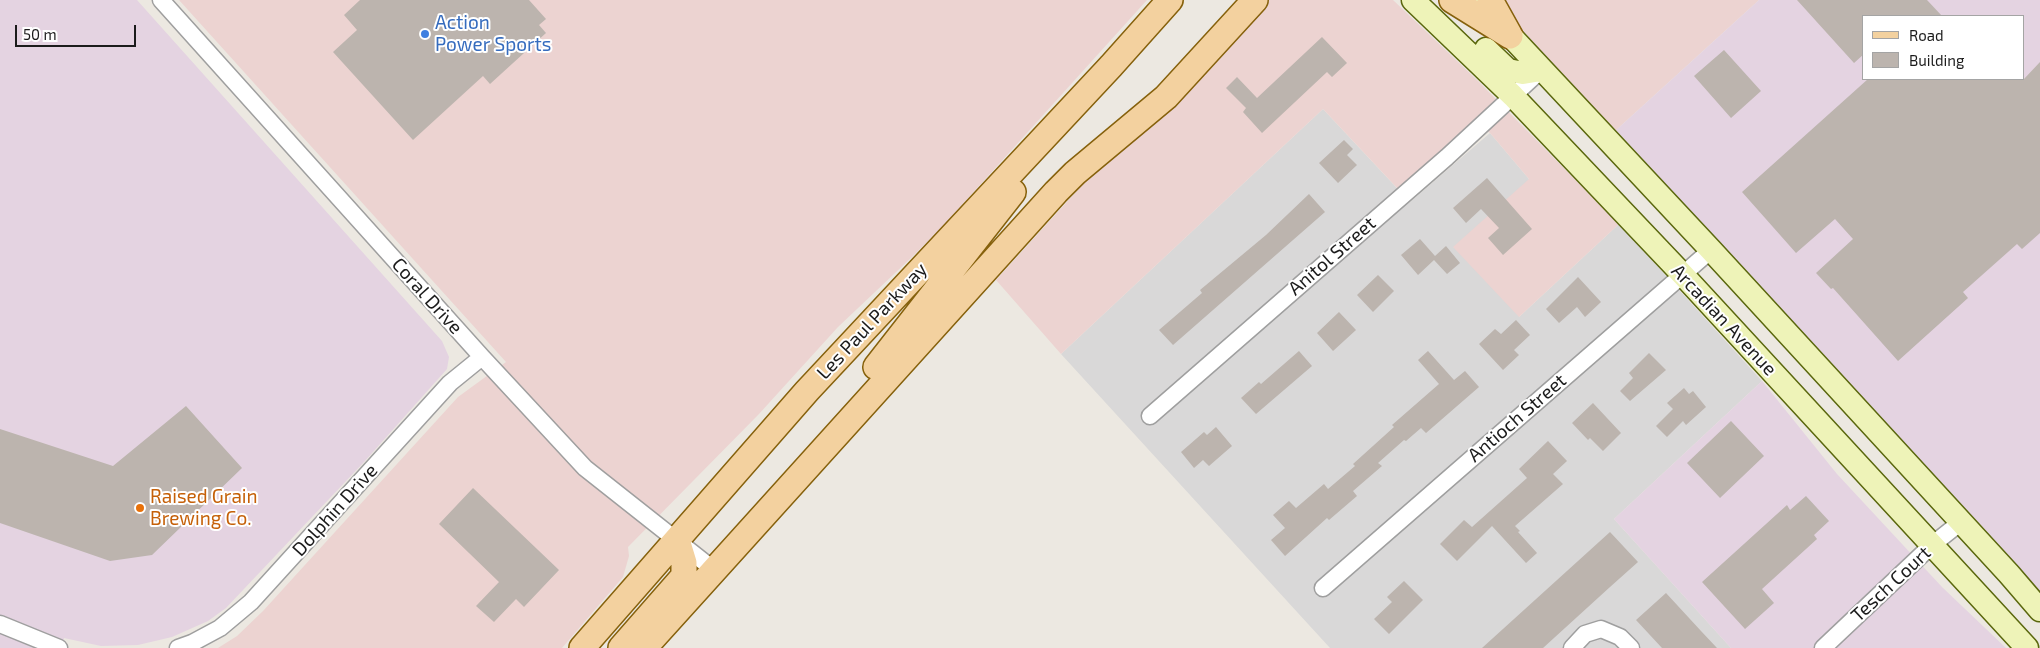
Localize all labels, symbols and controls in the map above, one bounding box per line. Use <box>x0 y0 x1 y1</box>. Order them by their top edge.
place label: Action Power Sports <box>435 12 551 56</box>
scale bar <box>18 15 139 47</box>
legend <box>1862 15 2025 80</box>
text: 50 m <box>23 25 57 43</box>
text: Road <box>1909 26 1944 44</box>
marker: Action Power Sports <box>419 28 431 40</box>
text: Building <box>1909 51 1964 69</box>
street label: Anitol Street <box>1284 212 1380 300</box>
street label: Coral Drive <box>387 253 467 339</box>
street label: Les Paul Parkway <box>812 258 932 384</box>
street label: Arcadian Avenue <box>1667 260 1781 380</box>
street label: Antioch Street <box>1463 369 1571 467</box>
street label: Dolphin Drive <box>288 459 382 561</box>
place label: Raised Grain Brewing Co. <box>150 486 258 530</box>
marker: Raised Grain Brewing Co. <box>134 502 146 514</box>
street label: Tesch Court <box>1846 541 1936 627</box>

